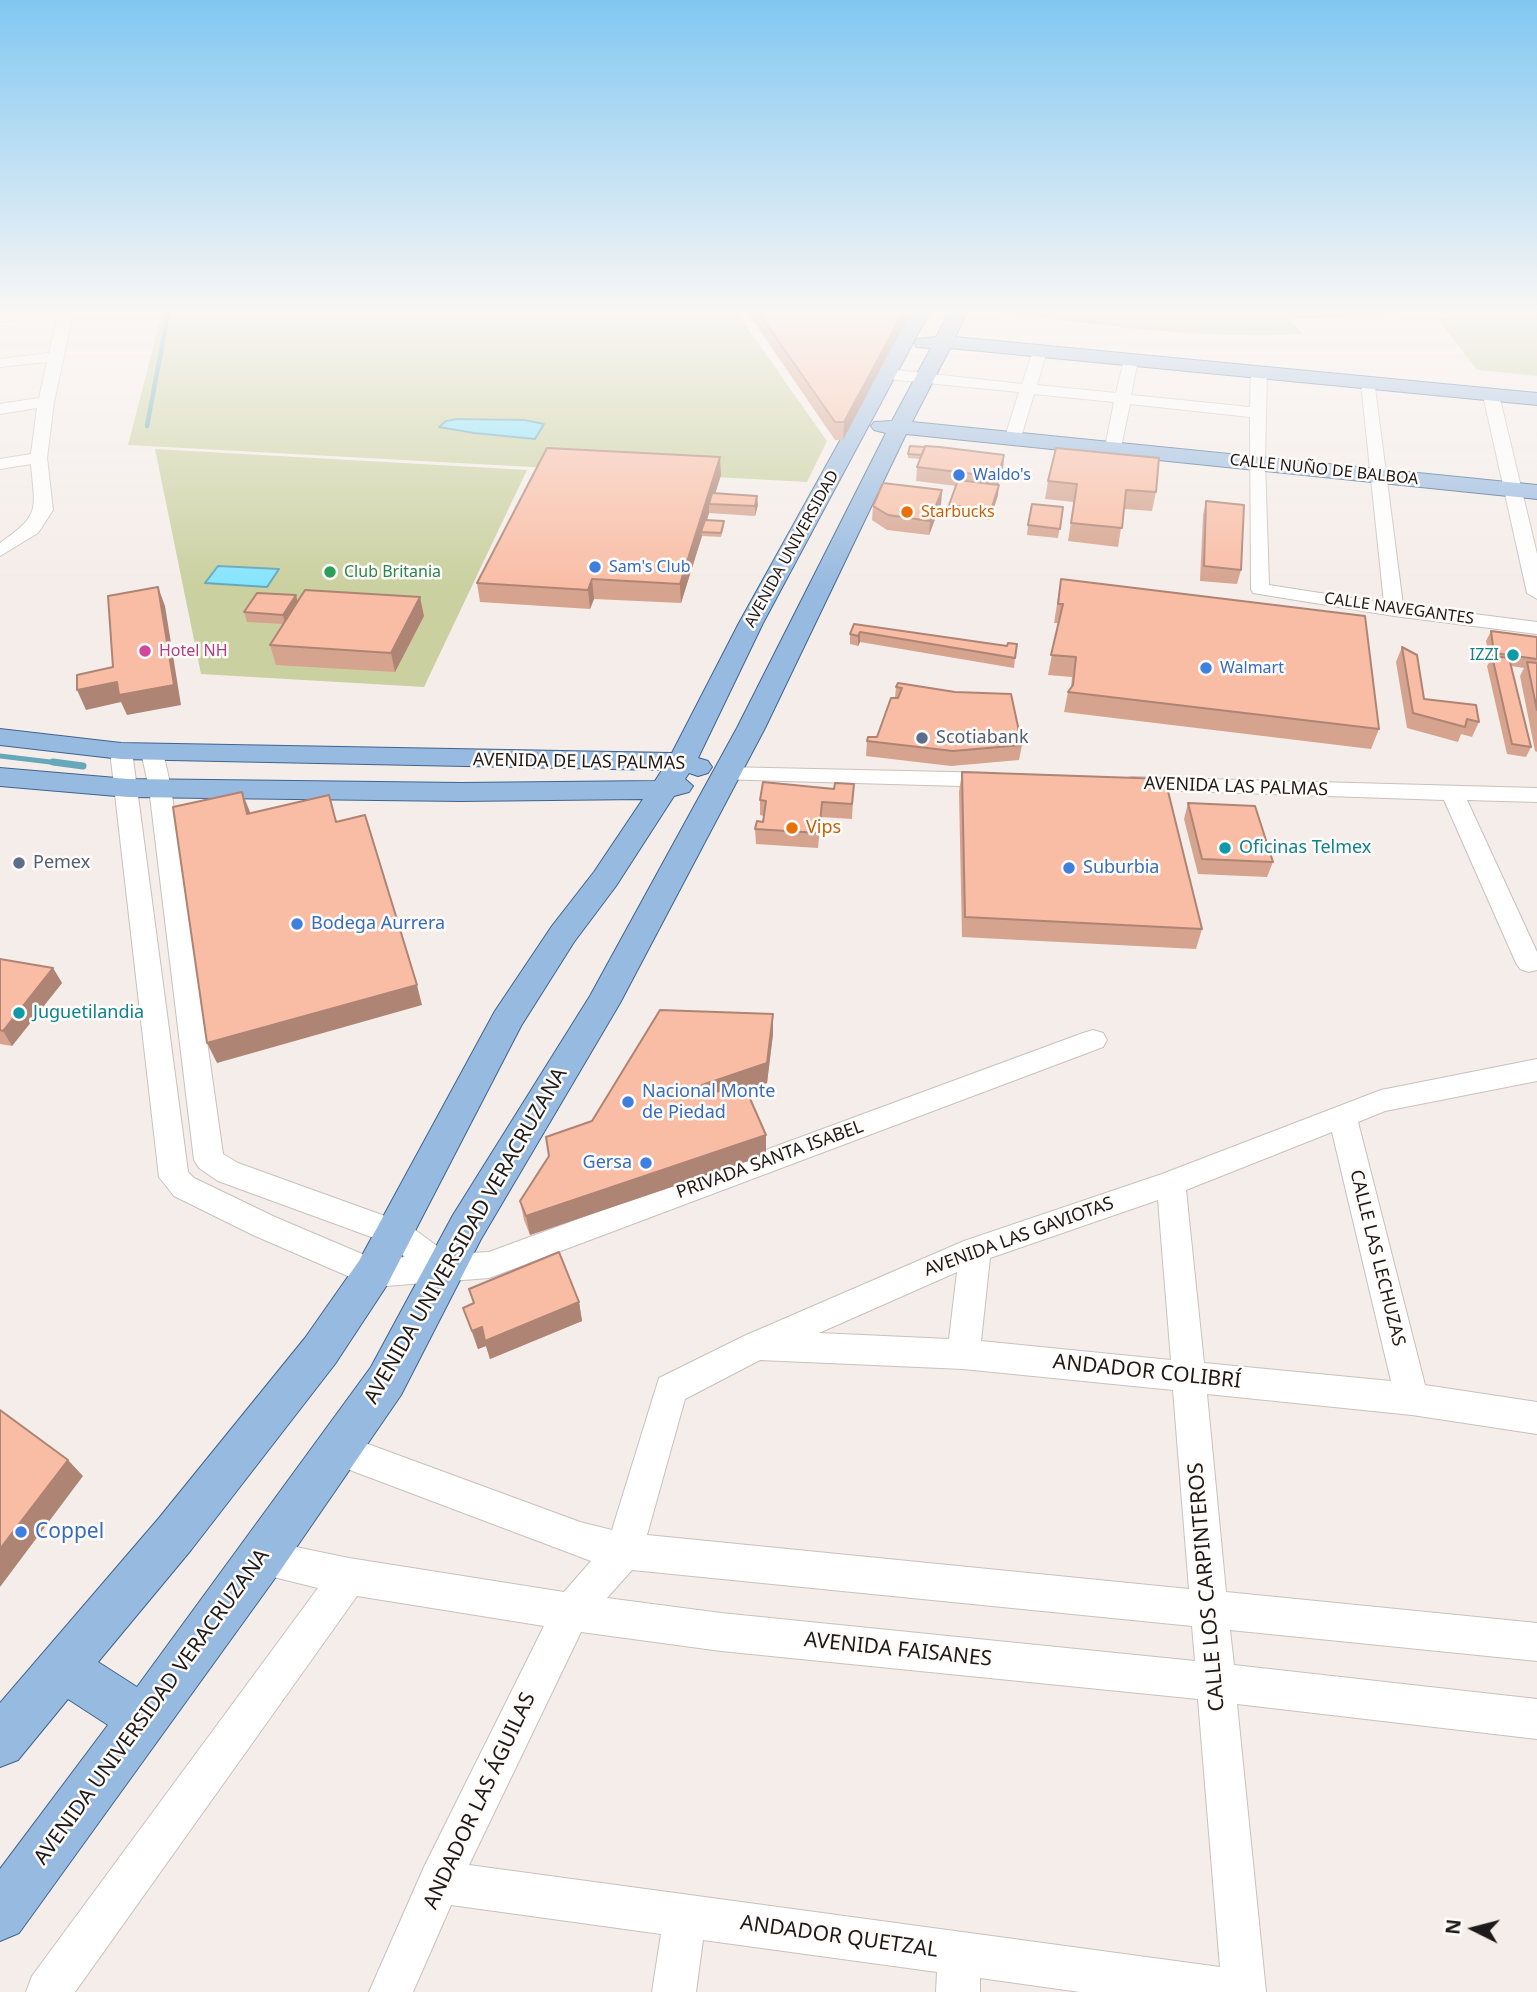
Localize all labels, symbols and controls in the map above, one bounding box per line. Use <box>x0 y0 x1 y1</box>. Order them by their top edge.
street label: CALLE NUÑO DE BALBOA <box>1229 451 1419 489</box>
place label: Waldo's <box>973 465 1031 485</box>
street label: AVENIDA UNIVERSIDAD <box>741 467 843 631</box>
marker: Waldo's <box>951 467 967 483</box>
place label: Starbucks <box>921 502 995 522</box>
marker: Starbucks <box>899 504 915 520</box>
place label: Sam's Club <box>609 557 690 577</box>
marker: Sam's Club <box>587 559 603 575</box>
place label: Club Britania <box>344 562 441 582</box>
marker: Club Britania <box>322 564 338 580</box>
street label: CALLE NAVEGANTES <box>1323 589 1475 629</box>
place label: Hotel NH <box>159 641 228 661</box>
marker: Hotel NH <box>137 643 153 659</box>
place label: IZZI <box>1470 645 1499 665</box>
marker: IZZI <box>1505 647 1521 663</box>
place label: Walmart <box>1220 658 1284 678</box>
marker: Walmart <box>1198 660 1214 676</box>
place label: Scotiabank <box>936 727 1029 749</box>
marker: Scotiabank <box>914 730 930 746</box>
street label: AVENIDA DE LAS PALMAS <box>473 749 685 775</box>
street label: AVENIDA LAS PALMAS <box>1143 773 1329 801</box>
place label: Vips <box>806 817 841 839</box>
marker: Vips <box>784 820 800 836</box>
place label: Oficinas Telmex <box>1239 837 1371 859</box>
marker: Oficinas Telmex <box>1217 840 1233 856</box>
place label: Pemex <box>33 852 90 874</box>
marker: Pemex <box>11 855 27 871</box>
place label: Suburbia <box>1083 857 1159 879</box>
marker: Suburbia <box>1061 860 1077 876</box>
place label: Bodega Aurrera <box>311 913 445 935</box>
marker: Bodega Aurrera <box>289 916 305 932</box>
place label: Juguetilandia <box>33 1002 144 1024</box>
marker: Juguetilandia <box>11 1005 27 1021</box>
street label: AVENIDA UNIVERSIDAD VERACRUZANA <box>359 1063 573 1409</box>
place label: Nacional Monte de Piedad <box>642 1081 775 1124</box>
marker: Nacional Monte de Piedad <box>620 1094 636 1110</box>
street label: PRIVADA SANTA ISABEL <box>674 1116 866 1204</box>
place label: Gersa <box>583 1152 632 1174</box>
marker: Gersa <box>638 1155 654 1171</box>
street label: CALLE LAS LECHUZAS <box>1345 1168 1409 1348</box>
street label: AVENIDA LAS GAVIOTAS <box>921 1193 1117 1281</box>
street label: ANDADOR COLIBRÍ <box>1052 1350 1242 1394</box>
street label: CALLE LOS CARPINTEROS <box>1184 1462 1230 1712</box>
place label: Coppel <box>35 1519 104 1545</box>
marker: Coppel <box>13 1524 29 1540</box>
street label: AVENIDA UNIVERSIDAD VERACRUZANA <box>29 1544 275 1870</box>
street label: AVENIDA FAISANES <box>803 1628 993 1672</box>
street label: ANDADOR LAS ÁGUILAS <box>419 1689 541 1913</box>
north arrow <box>1439 1894 1509 1964</box>
street label: ANDADOR QUETZAL <box>738 1911 940 1963</box>
text: N <box>1439 1918 1467 1936</box>

